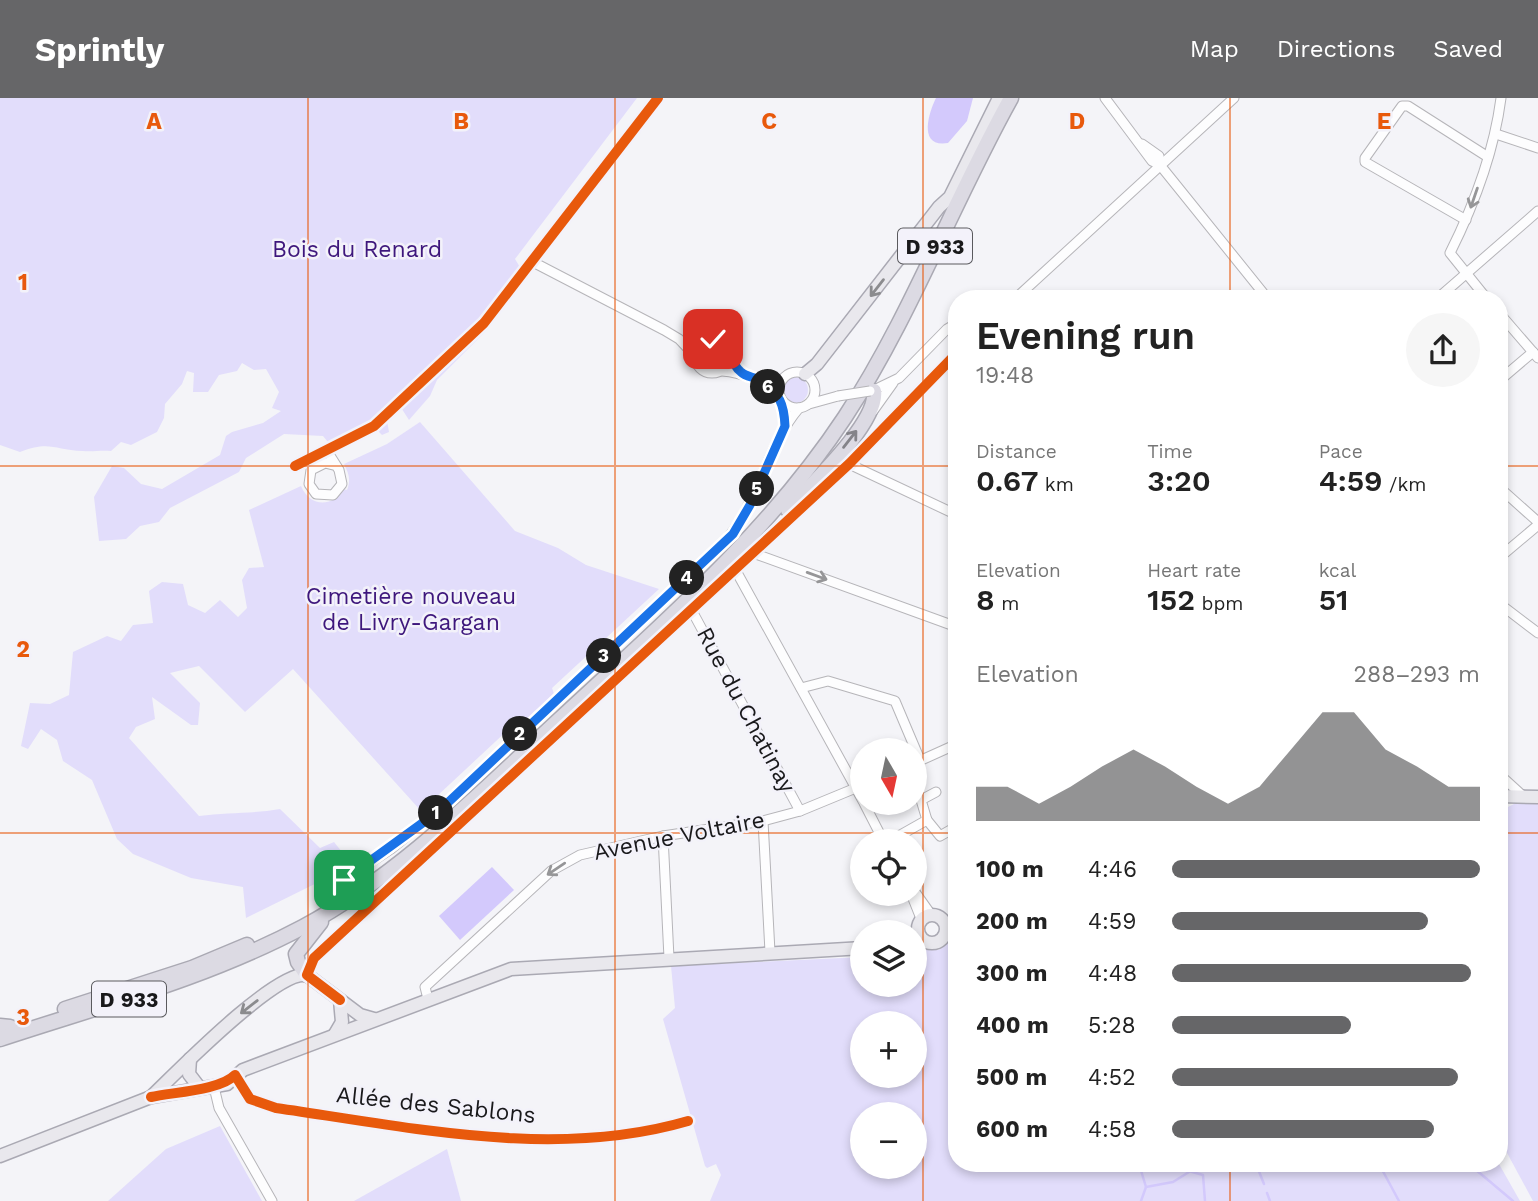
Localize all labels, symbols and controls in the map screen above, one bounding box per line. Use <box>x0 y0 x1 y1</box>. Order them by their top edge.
text: Sprintly <box>35 30 164 69</box>
text: Map <box>1190 35 1239 63</box>
text: Directions <box>1277 35 1395 63</box>
text: Saved <box>1433 35 1503 63</box>
text: A <box>146 108 162 135</box>
text: B <box>453 108 469 135</box>
text: C <box>761 108 777 135</box>
text: D <box>1069 108 1085 135</box>
text: E <box>1377 108 1391 135</box>
one-way arrow <box>1467 187 1480 209</box>
road number: D 933 <box>898 228 972 264</box>
park label: Bois du Renard <box>272 236 442 263</box>
text: 1 <box>18 269 28 296</box>
one-way arrow <box>869 279 884 297</box>
pin <box>683 309 743 369</box>
button: share <box>1406 313 1480 387</box>
text: Evening run <box>976 314 1195 358</box>
icon: check <box>694 320 732 358</box>
text: 19:48 <box>976 362 1034 389</box>
pin: 6 <box>750 370 786 404</box>
text: 6 <box>762 375 773 398</box>
one-way arrow <box>843 430 858 448</box>
text: Distance <box>976 440 1057 463</box>
text: Time <box>1147 440 1193 463</box>
text: Pace <box>1319 440 1363 463</box>
text: 0.67 <box>976 463 1038 498</box>
text: 3:20 <box>1147 463 1211 498</box>
text: 4:59 <box>1319 463 1383 498</box>
pin: 5 <box>740 472 774 506</box>
text: km <box>1038 473 1074 496</box>
text: /km <box>1383 473 1426 496</box>
text: 5 <box>751 477 762 500</box>
text: Elevation <box>976 559 1061 582</box>
text: Heart rate <box>1147 559 1241 582</box>
text: kcal <box>1319 559 1356 582</box>
pin: 4 <box>670 560 704 596</box>
text: 4 <box>680 566 693 589</box>
one-way arrow <box>806 571 828 583</box>
text: 8 <box>976 582 995 617</box>
text: 152 <box>1147 582 1195 617</box>
text: 51 <box>1319 582 1349 617</box>
park label: Cimetière nouveau de Livry-Gargan <box>306 583 516 636</box>
text: m <box>995 592 1019 615</box>
text: bpm <box>1195 592 1243 615</box>
street label: Rue du Chatinay <box>691 623 801 797</box>
text: 2 <box>16 636 30 663</box>
pin: 3 <box>586 638 622 674</box>
text: 3 <box>598 644 609 667</box>
text: Elevation <box>976 661 1079 688</box>
text: 288–293 m <box>1354 661 1480 688</box>
pin: 2 <box>503 716 538 752</box>
text: 2 <box>514 722 525 745</box>
north arrow <box>850 738 928 816</box>
map controls <box>850 738 927 1179</box>
pin: 1 <box>418 796 453 830</box>
text: 1 <box>431 801 440 824</box>
street label: Avenue Voltaire <box>591 806 767 866</box>
button: locate <box>850 829 927 906</box>
pin <box>314 850 374 910</box>
text: 100 m <box>976 856 1044 883</box>
text: 4:46 <box>1088 856 1137 883</box>
icon: arrive <box>325 861 363 899</box>
one-way arrow <box>547 862 566 876</box>
text: 200 m <box>976 908 1048 935</box>
text: 4:59 <box>1088 908 1136 935</box>
button: layers <box>850 920 927 997</box>
text: 300 m <box>976 960 1047 987</box>
text: 4:48 <box>1088 960 1137 987</box>
road number: D 933 <box>92 982 166 1016</box>
one-way arrow <box>241 1000 259 1015</box>
text: 3 <box>16 1004 30 1031</box>
button: + <box>850 1011 927 1088</box>
text: 400 m <box>976 1012 1049 1039</box>
text: 5:28 <box>1088 1012 1136 1039</box>
text: 500 m <box>976 1064 1047 1091</box>
text: 4:52 <box>1088 1064 1136 1091</box>
street label: Allée des Sablons <box>335 1081 537 1129</box>
button: − <box>850 1102 927 1179</box>
text: 600 m <box>976 1116 1048 1143</box>
text: 4:58 <box>1088 1116 1136 1143</box>

